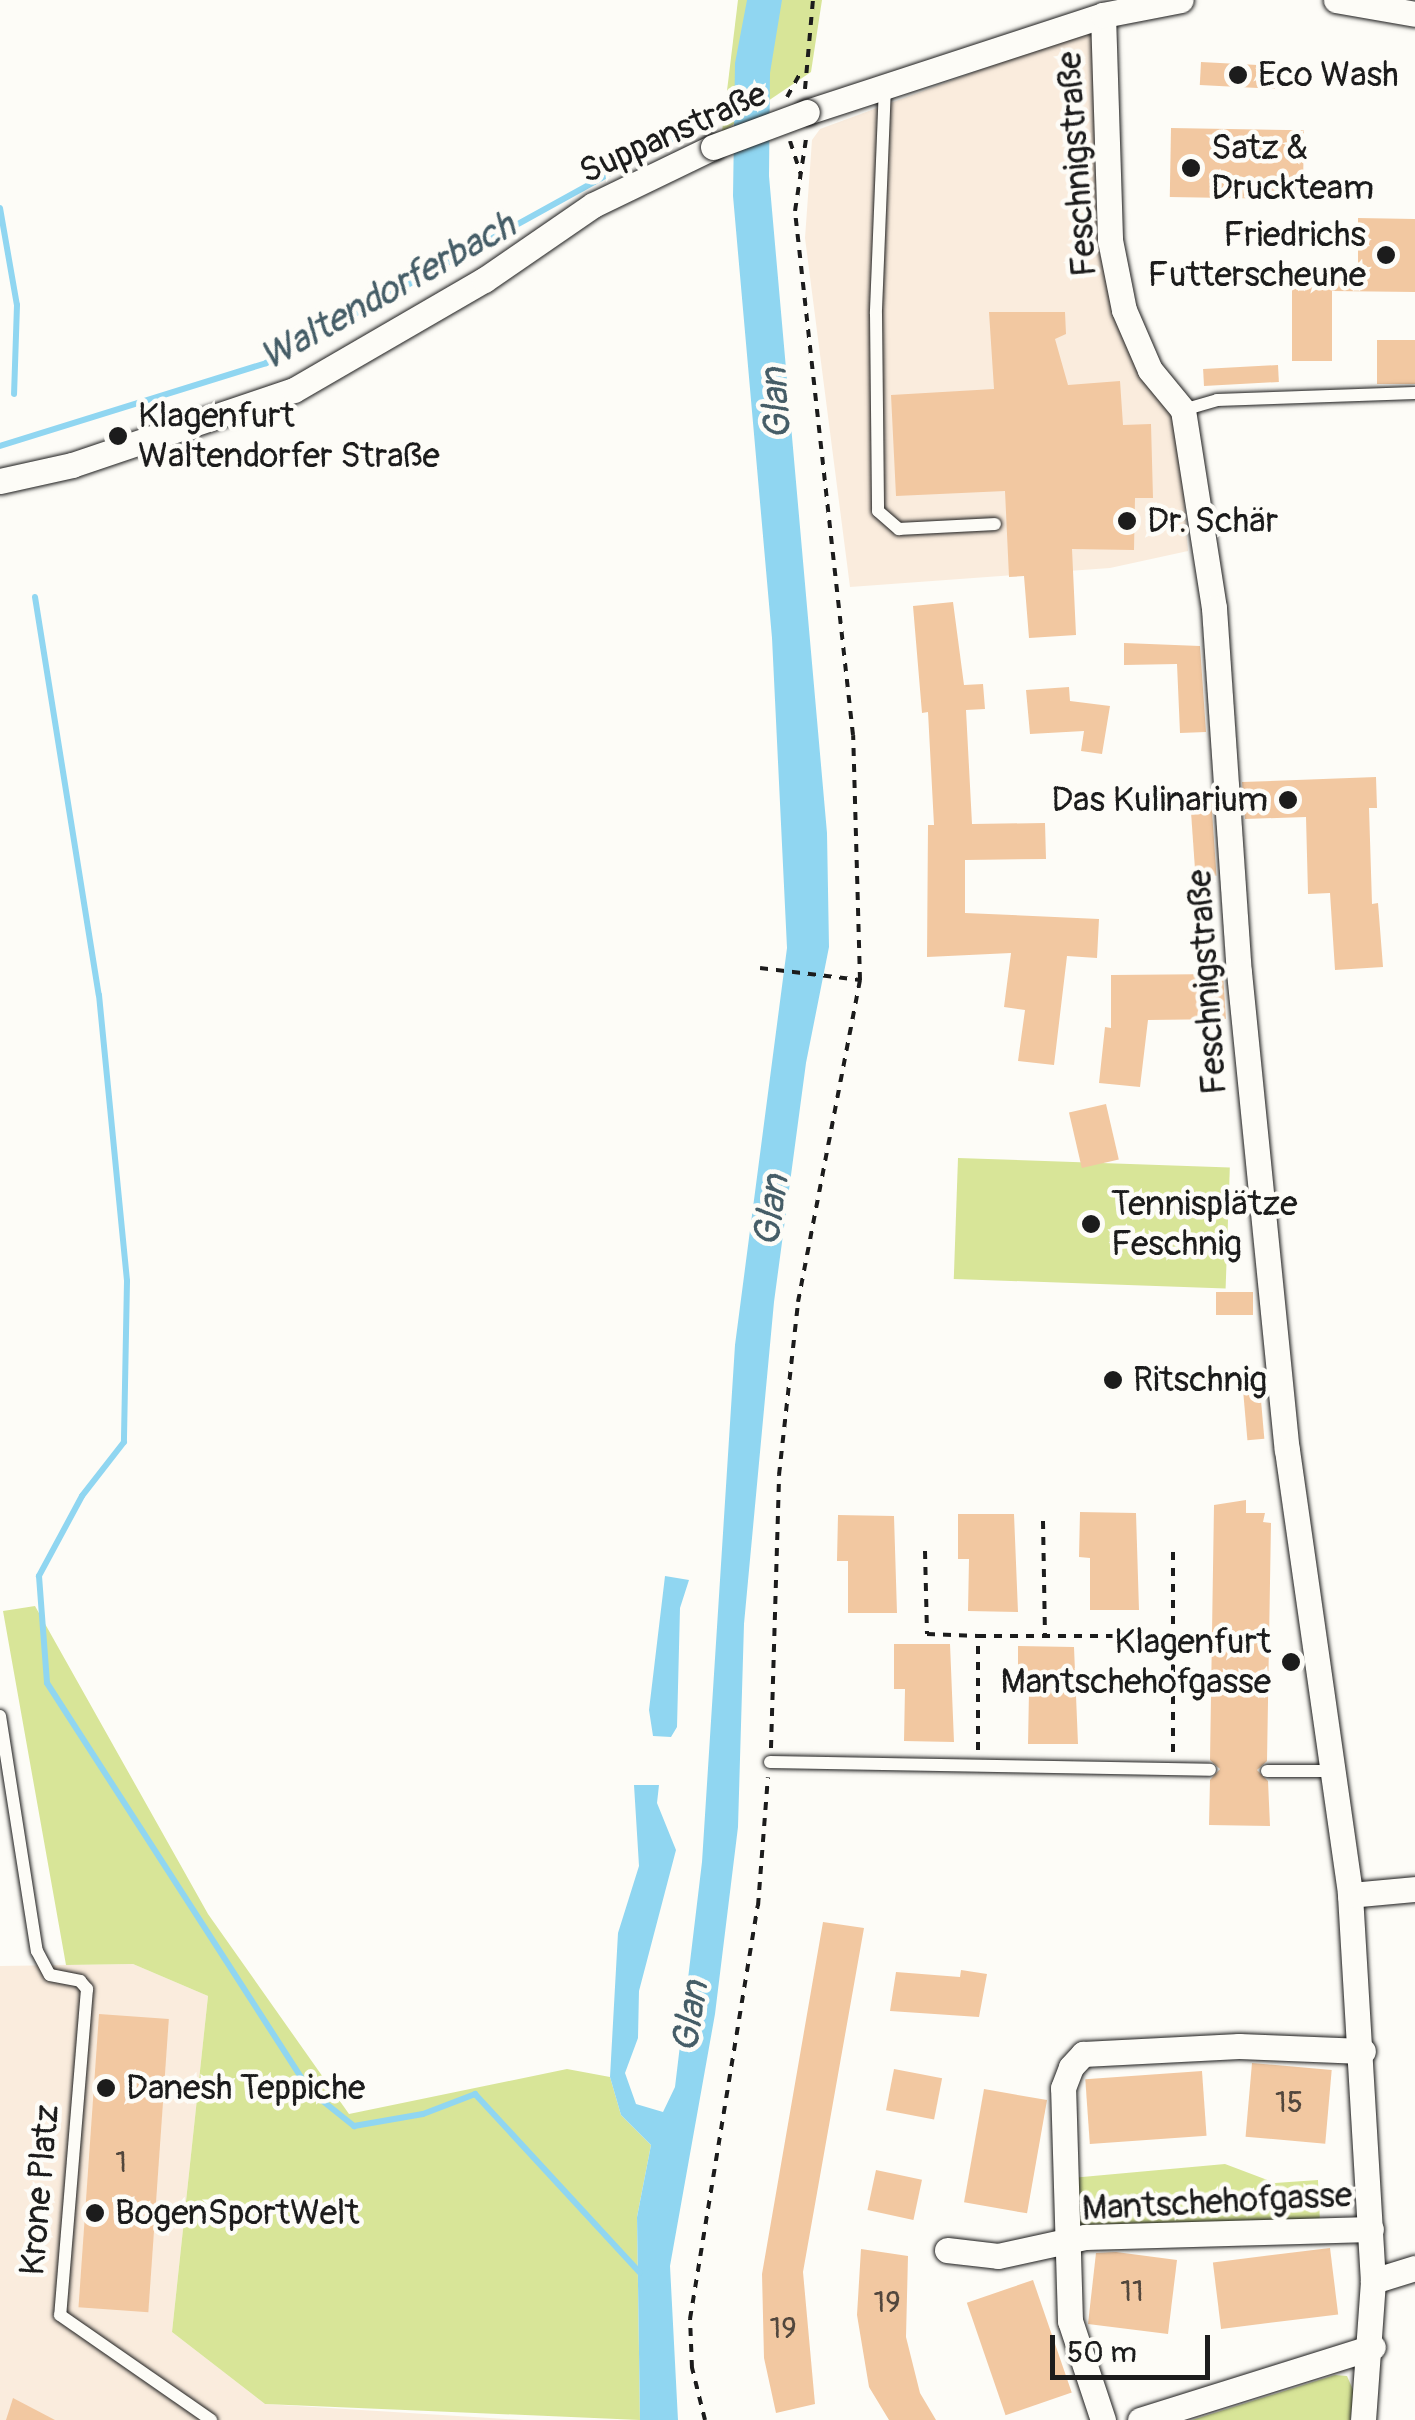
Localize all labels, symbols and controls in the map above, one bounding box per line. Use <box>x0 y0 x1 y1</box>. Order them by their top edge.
street label: Feschnigstraße <box>1048 50 1106 278</box>
place label: Eco Wash <box>1258 54 1399 96</box>
marker: Eco Wash <box>1227 64 1249 86</box>
street label: Suppanstraße <box>573 73 773 193</box>
place label: Satz & Druckteam <box>1211 127 1374 209</box>
marker: Satz & Druckteam <box>1180 157 1202 179</box>
water label: Waltendorferbach <box>252 203 524 381</box>
place label: Friedrichs Futterscheune <box>1148 214 1366 296</box>
marker: Friedrichs Futterscheune <box>1375 244 1397 266</box>
water label: Glan <box>752 367 802 441</box>
place label: Klagenfurt Waltendorfer Straße <box>138 395 440 477</box>
marker: Klagenfurt Waltendorfer Straße <box>107 425 129 447</box>
place label: Dr. Schär <box>1147 500 1278 542</box>
marker: Dr. Schär <box>1116 510 1138 532</box>
place label: Das Kulinarium <box>1051 779 1268 821</box>
marker: Das Kulinarium <box>1277 789 1299 811</box>
street label: Feschnigstraße <box>1178 868 1236 1096</box>
water label: Glan <box>744 1172 800 1250</box>
place label: Tennisplätze Feschnig <box>1111 1183 1297 1265</box>
marker: Tennisplätze Feschnig <box>1080 1213 1102 1235</box>
place label: Ritschnig <box>1133 1359 1267 1401</box>
marker: Ritschnig <box>1102 1369 1124 1391</box>
place label: Klagenfurt Mantschehofgasse <box>1001 1621 1271 1703</box>
marker: Klagenfurt Mantschehofgasse <box>1280 1651 1302 1673</box>
water label: Glan <box>663 1978 719 2056</box>
place label: Danesh Teppiche <box>126 2067 365 2109</box>
marker: Danesh Teppiche <box>95 2077 117 2099</box>
house number: 15 <box>1275 2085 1303 2121</box>
street label: Krone Platz <box>12 2103 68 2277</box>
house number: 1 <box>115 2145 127 2181</box>
street label: Mantschehofgasse <box>1081 2174 1353 2230</box>
place label: BogenSportWelt <box>115 2192 359 2234</box>
marker: BogenSportWelt <box>84 2202 106 2224</box>
house number: 11 <box>1120 2274 1144 2310</box>
house number: 19 <box>873 2285 901 2321</box>
house number: 19 <box>769 2311 797 2347</box>
scale bar <box>1055 2315 1215 2377</box>
text: 50 m <box>1067 2334 1137 2371</box>

